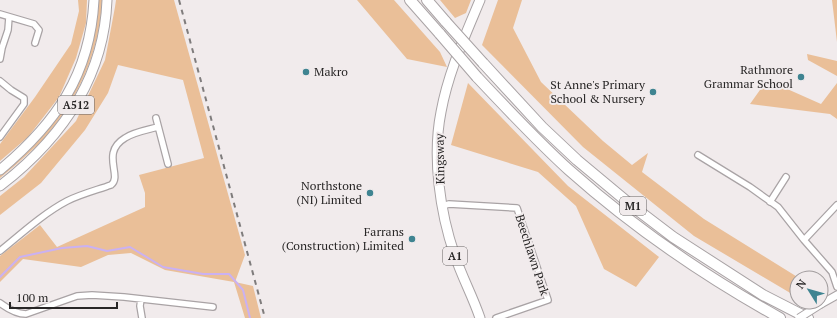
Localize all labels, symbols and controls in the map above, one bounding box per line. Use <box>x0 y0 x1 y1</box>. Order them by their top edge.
place label: Rathmore Grammar School <box>704 62 793 91</box>
place label: Makro <box>314 64 348 79</box>
marker: Makro <box>301 67 311 77</box>
marker: Rathmore Grammar School <box>796 72 806 82</box>
place label: St Anne's Primary School & Nursery <box>550 77 646 106</box>
marker: St Anne's Primary School & Nursery <box>648 87 658 97</box>
road number: A512 <box>58 96 94 114</box>
street label: Kingsway <box>432 133 447 185</box>
place label: Northstone (NI) Limited <box>297 178 362 207</box>
marker: Northstone (NI) Limited <box>365 188 375 198</box>
road number: M1 <box>620 197 646 215</box>
street label: Beechlawn Park <box>512 212 553 298</box>
place label: Farrans (Construction) Limited <box>282 224 404 253</box>
marker: Farrans (Construction) Limited <box>407 234 417 244</box>
road number: A1 <box>443 247 467 265</box>
north arrow <box>789 270 829 310</box>
text: N <box>793 276 810 292</box>
scale bar <box>10 284 117 310</box>
text: 100 m <box>16 290 49 305</box>

